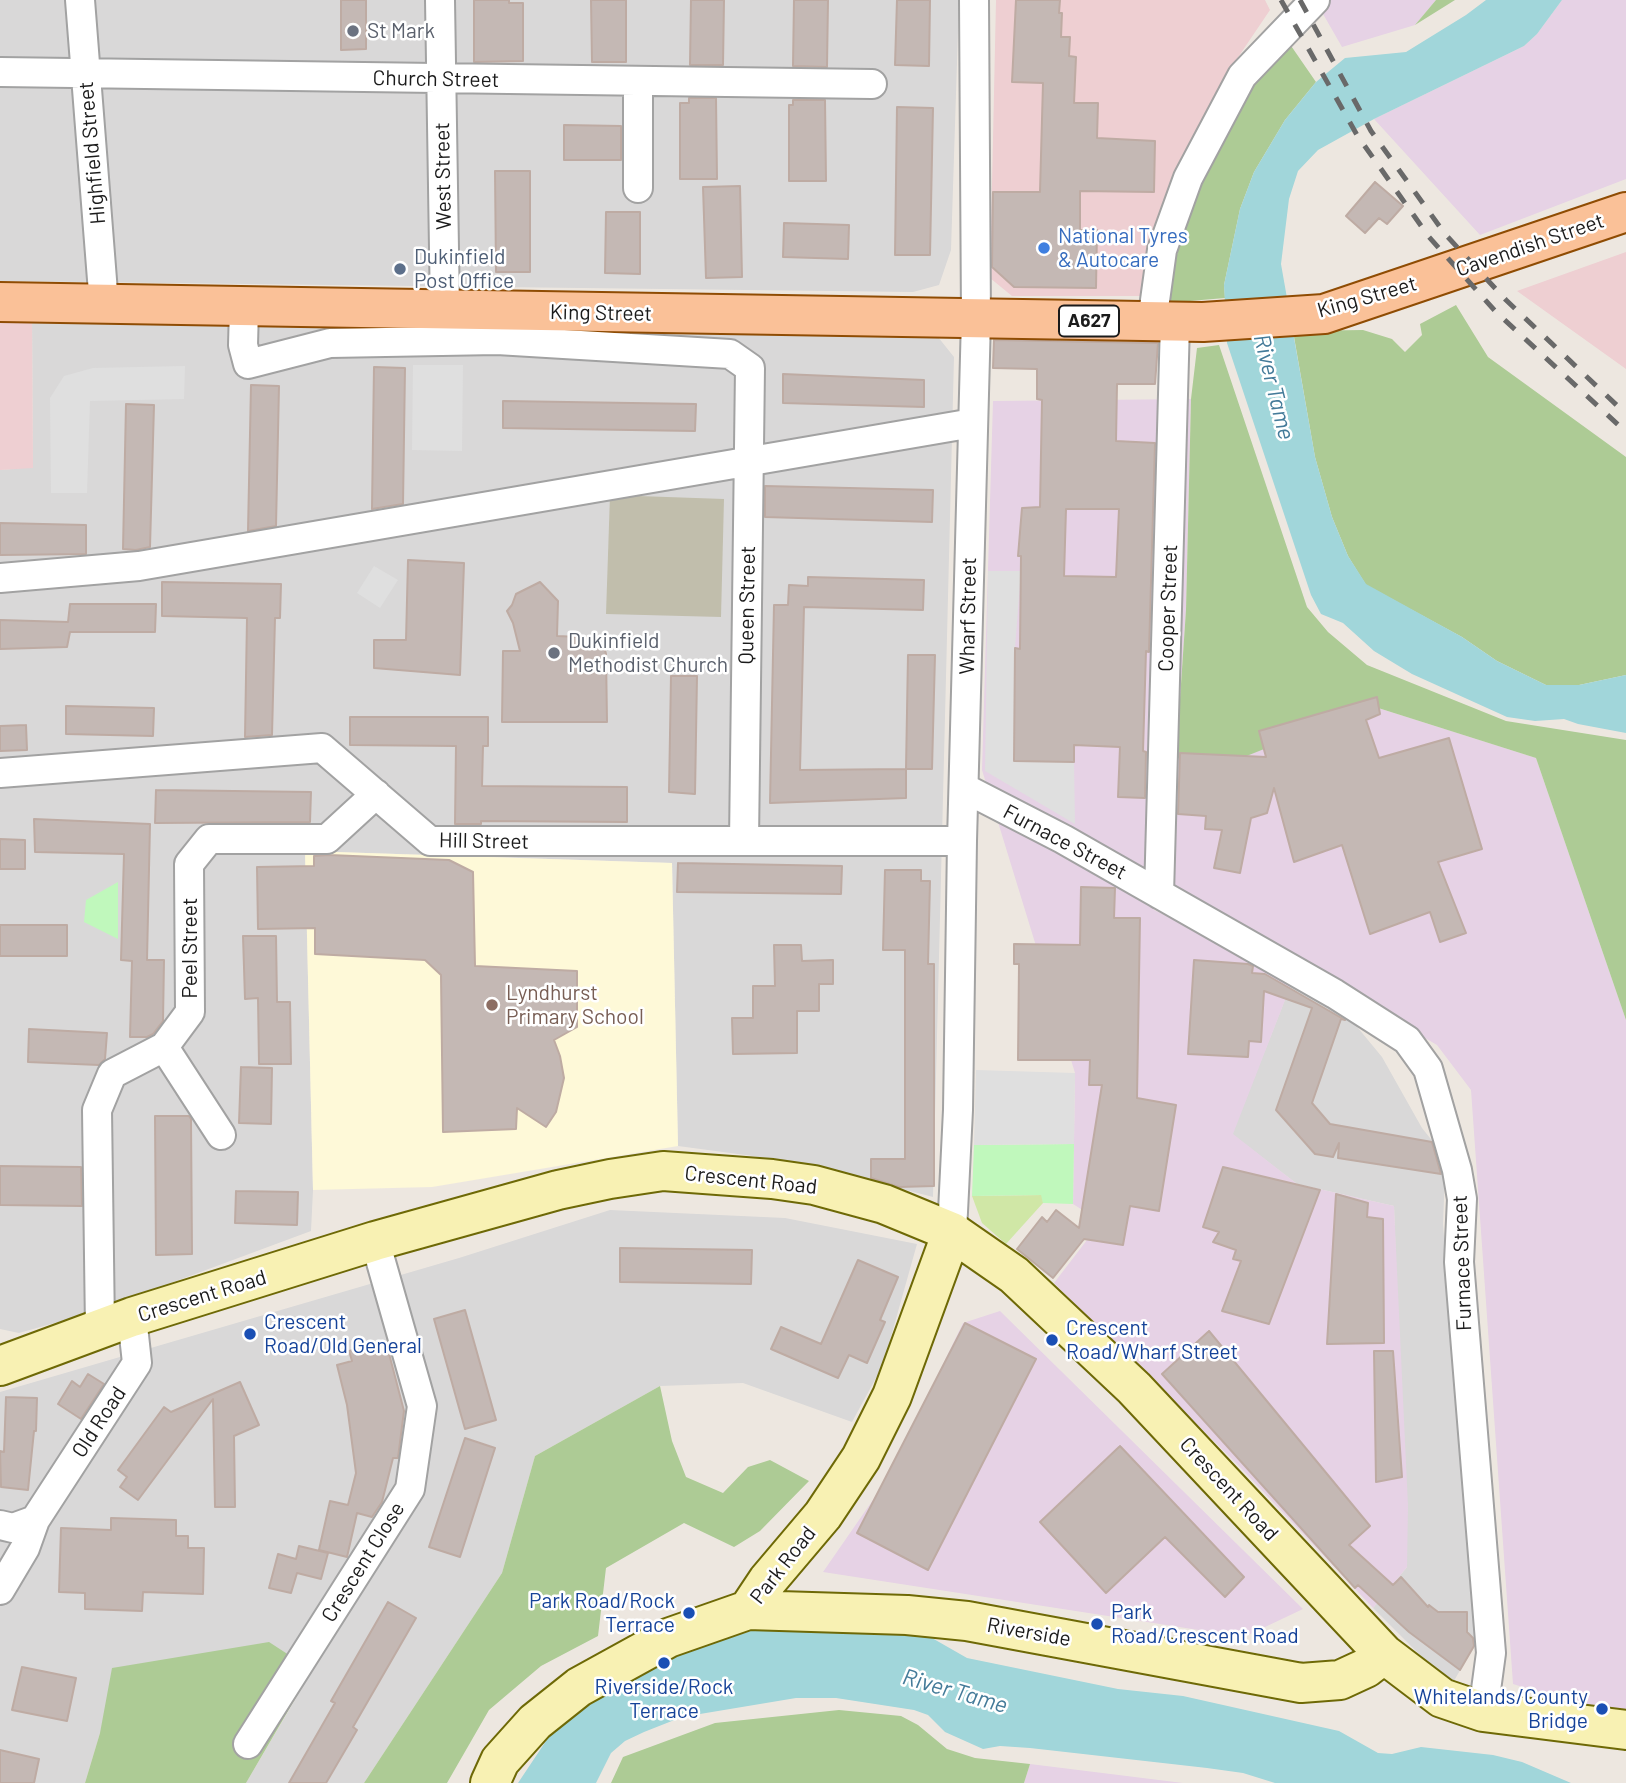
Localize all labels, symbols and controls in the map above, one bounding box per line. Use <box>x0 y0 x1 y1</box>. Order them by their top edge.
place label: St Mark <box>367 18 435 44</box>
marker: St Mark <box>345 23 361 39</box>
street label: Church Street <box>372 65 500 93</box>
street label: Highfield Street <box>73 80 111 226</box>
street label: West Street <box>429 122 457 230</box>
street label: Cavendish Street <box>1453 208 1607 282</box>
place label: National Tyres & Autocare <box>1058 223 1188 273</box>
marker: National Tyres & Autocare <box>1036 240 1052 256</box>
place label: Dukinfield Post Office <box>414 244 514 294</box>
marker: Dukinfield Post Office <box>392 261 408 277</box>
street label: King Street <box>1314 271 1420 323</box>
street label: King Street <box>550 300 652 326</box>
road number: A627 <box>1059 306 1119 336</box>
water label: River Tame <box>1248 331 1300 443</box>
street label: Cooper Street <box>1153 544 1183 672</box>
street label: Queen Street <box>733 545 761 665</box>
street label: Wharf Street <box>954 557 982 675</box>
place label: Dukinfield Methodist Church <box>568 628 728 678</box>
marker: Dukinfield Methodist Church <box>546 645 562 661</box>
street label: Furnace Street <box>999 799 1131 885</box>
street label: Hill Street <box>439 828 529 854</box>
street label: Peel Street <box>177 898 203 998</box>
place label: Lyndhurst Primary School <box>506 980 644 1030</box>
marker: Lyndhurst Primary School <box>484 997 500 1013</box>
street label: Crescent Road <box>684 1161 818 1199</box>
street label: Furnace Street <box>1447 1195 1477 1331</box>
street label: Crescent Road <box>135 1265 269 1327</box>
place label: Crescent Road/Old General <box>264 1309 422 1359</box>
place label: Crescent Road/Wharf Street <box>1066 1315 1238 1365</box>
marker: Crescent Road/Old General <box>242 1326 258 1342</box>
marker: Crescent Road/Wharf Street <box>1044 1332 1060 1348</box>
street label: Old Road <box>67 1382 131 1462</box>
street label: Crescent Road <box>1174 1432 1284 1546</box>
street label: Crescent Close <box>316 1497 410 1627</box>
street label: Park Road <box>745 1521 821 1609</box>
place label: Park Road/Rock Terrace <box>529 1588 675 1638</box>
place label: Park Road/Crescent Road <box>1111 1599 1299 1649</box>
marker: Park Road/Rock Terrace <box>681 1605 697 1621</box>
street label: Riverside <box>985 1612 1073 1652</box>
marker: Park Road/Crescent Road <box>1089 1616 1105 1632</box>
marker: Riverside/Rock Terrace <box>656 1655 672 1671</box>
water label: River Tame <box>899 1663 1011 1719</box>
place label: Riverside/Rock Terrace <box>595 1674 733 1724</box>
place label: Whitelands/County Bridge <box>1414 1684 1588 1734</box>
marker: Whitelands/County Bridge <box>1594 1701 1610 1717</box>

